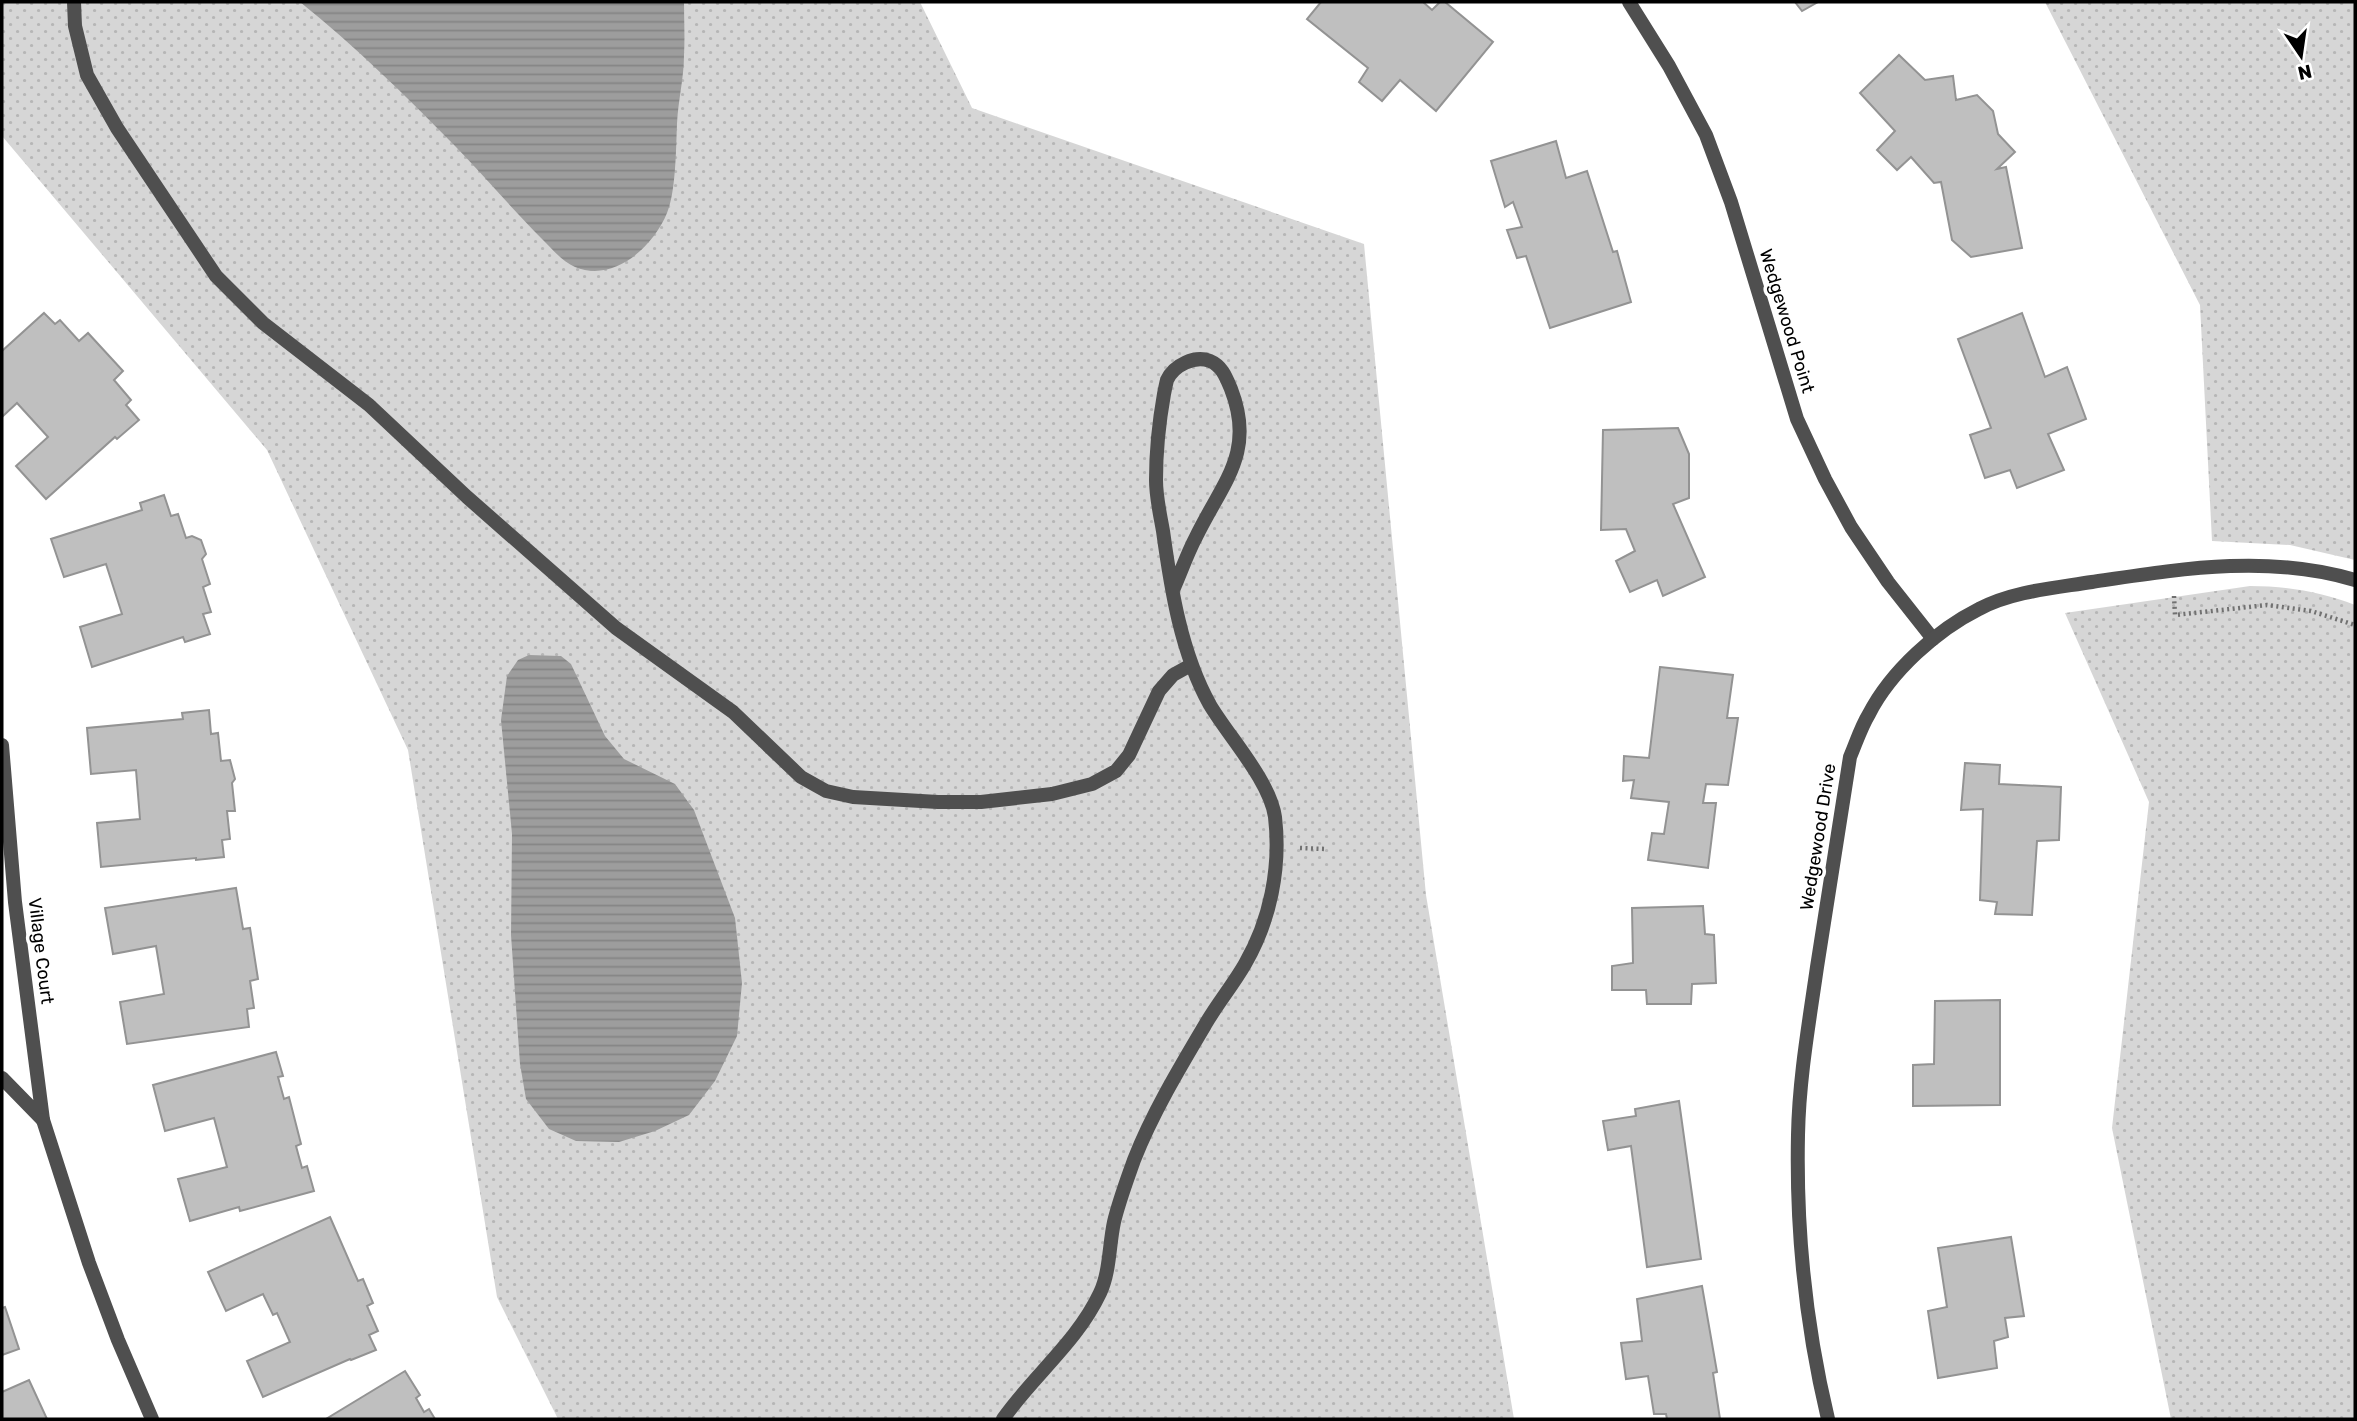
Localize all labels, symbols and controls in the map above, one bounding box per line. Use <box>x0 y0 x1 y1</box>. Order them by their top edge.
north arrow <box>2266 21 2336 91</box>
text: N <box>2295 59 2314 85</box>
street label: Wedgewood Point <box>1755 246 1819 396</box>
street label: Wedgewood Drive <box>1796 762 1840 912</box>
street label: Village Court <box>24 897 58 1005</box>

